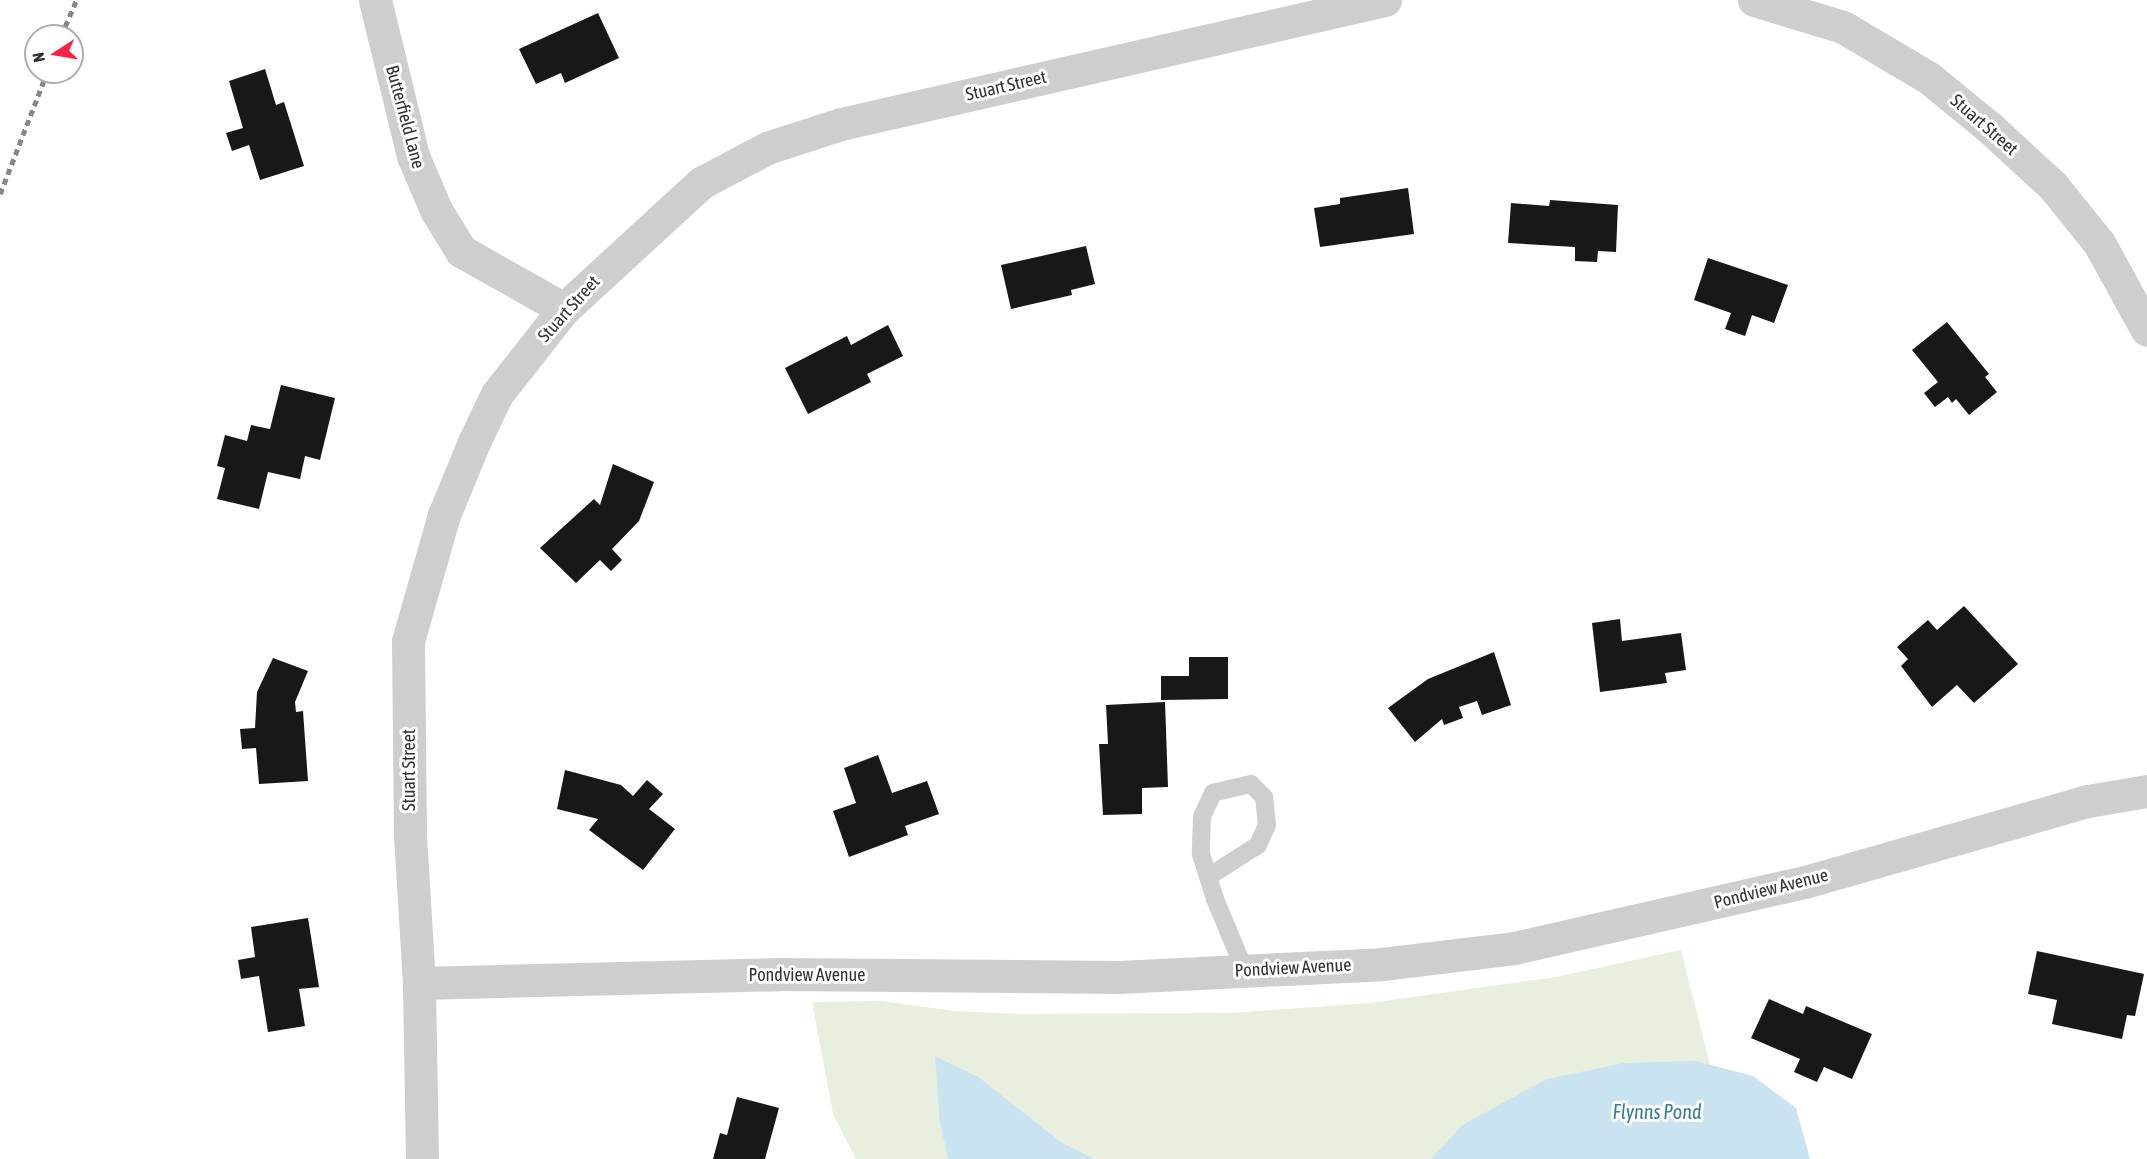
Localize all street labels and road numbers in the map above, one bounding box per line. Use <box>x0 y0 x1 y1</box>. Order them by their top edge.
street label: Butterfield Lane <box>381 63 429 171</box>
street label: Stuart Street <box>964 66 1048 106</box>
street label: Stuart Street <box>1946 90 2022 160</box>
street label: Stuart Street <box>534 271 604 347</box>
street label: Stuart Street <box>398 729 420 811</box>
street label: Pondview Avenue <box>1712 864 1830 914</box>
street label: Pondview Avenue <box>1234 954 1352 982</box>
street label: Pondview Avenue <box>749 964 865 986</box>

